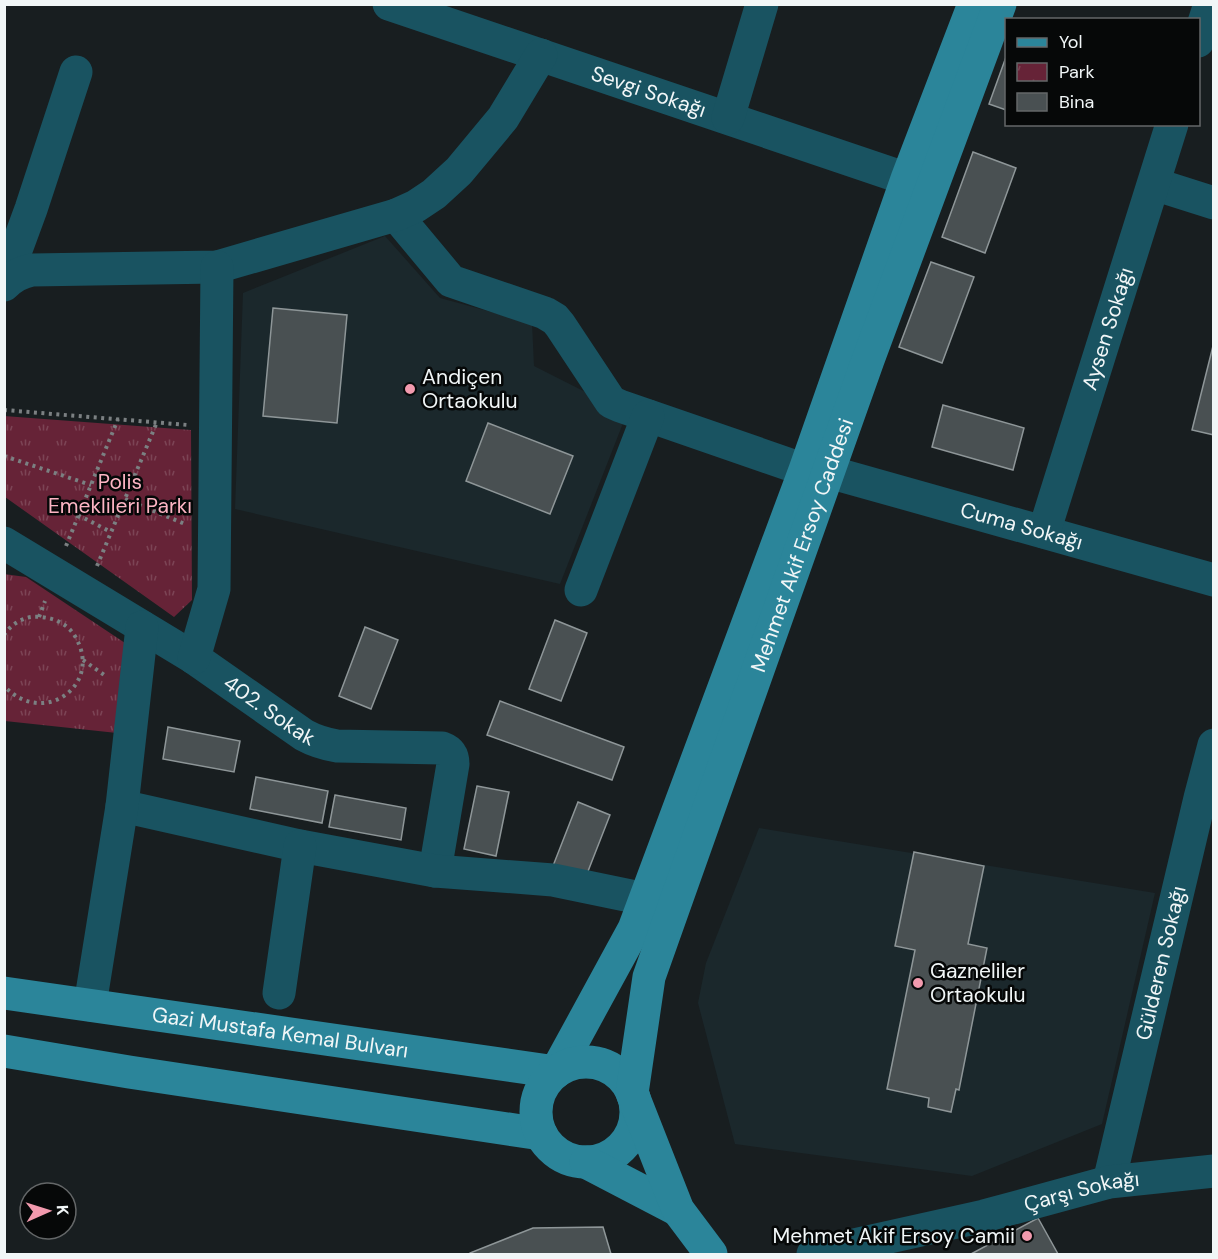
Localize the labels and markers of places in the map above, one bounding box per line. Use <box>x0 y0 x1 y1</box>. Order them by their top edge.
place label: Andiçen Ortaokulu <box>422 363 517 415</box>
marker: Andiçen Ortaokulu <box>403 382 417 396</box>
place label: Gazneliler Ortaokulu <box>930 957 1025 1009</box>
marker: Gazneliler Ortaokulu <box>911 976 925 990</box>
place label: Mehmet Akif Ersoy Camii <box>773 1222 1015 1250</box>
marker: Mehmet Akif Ersoy Camii <box>1020 1229 1034 1243</box>

